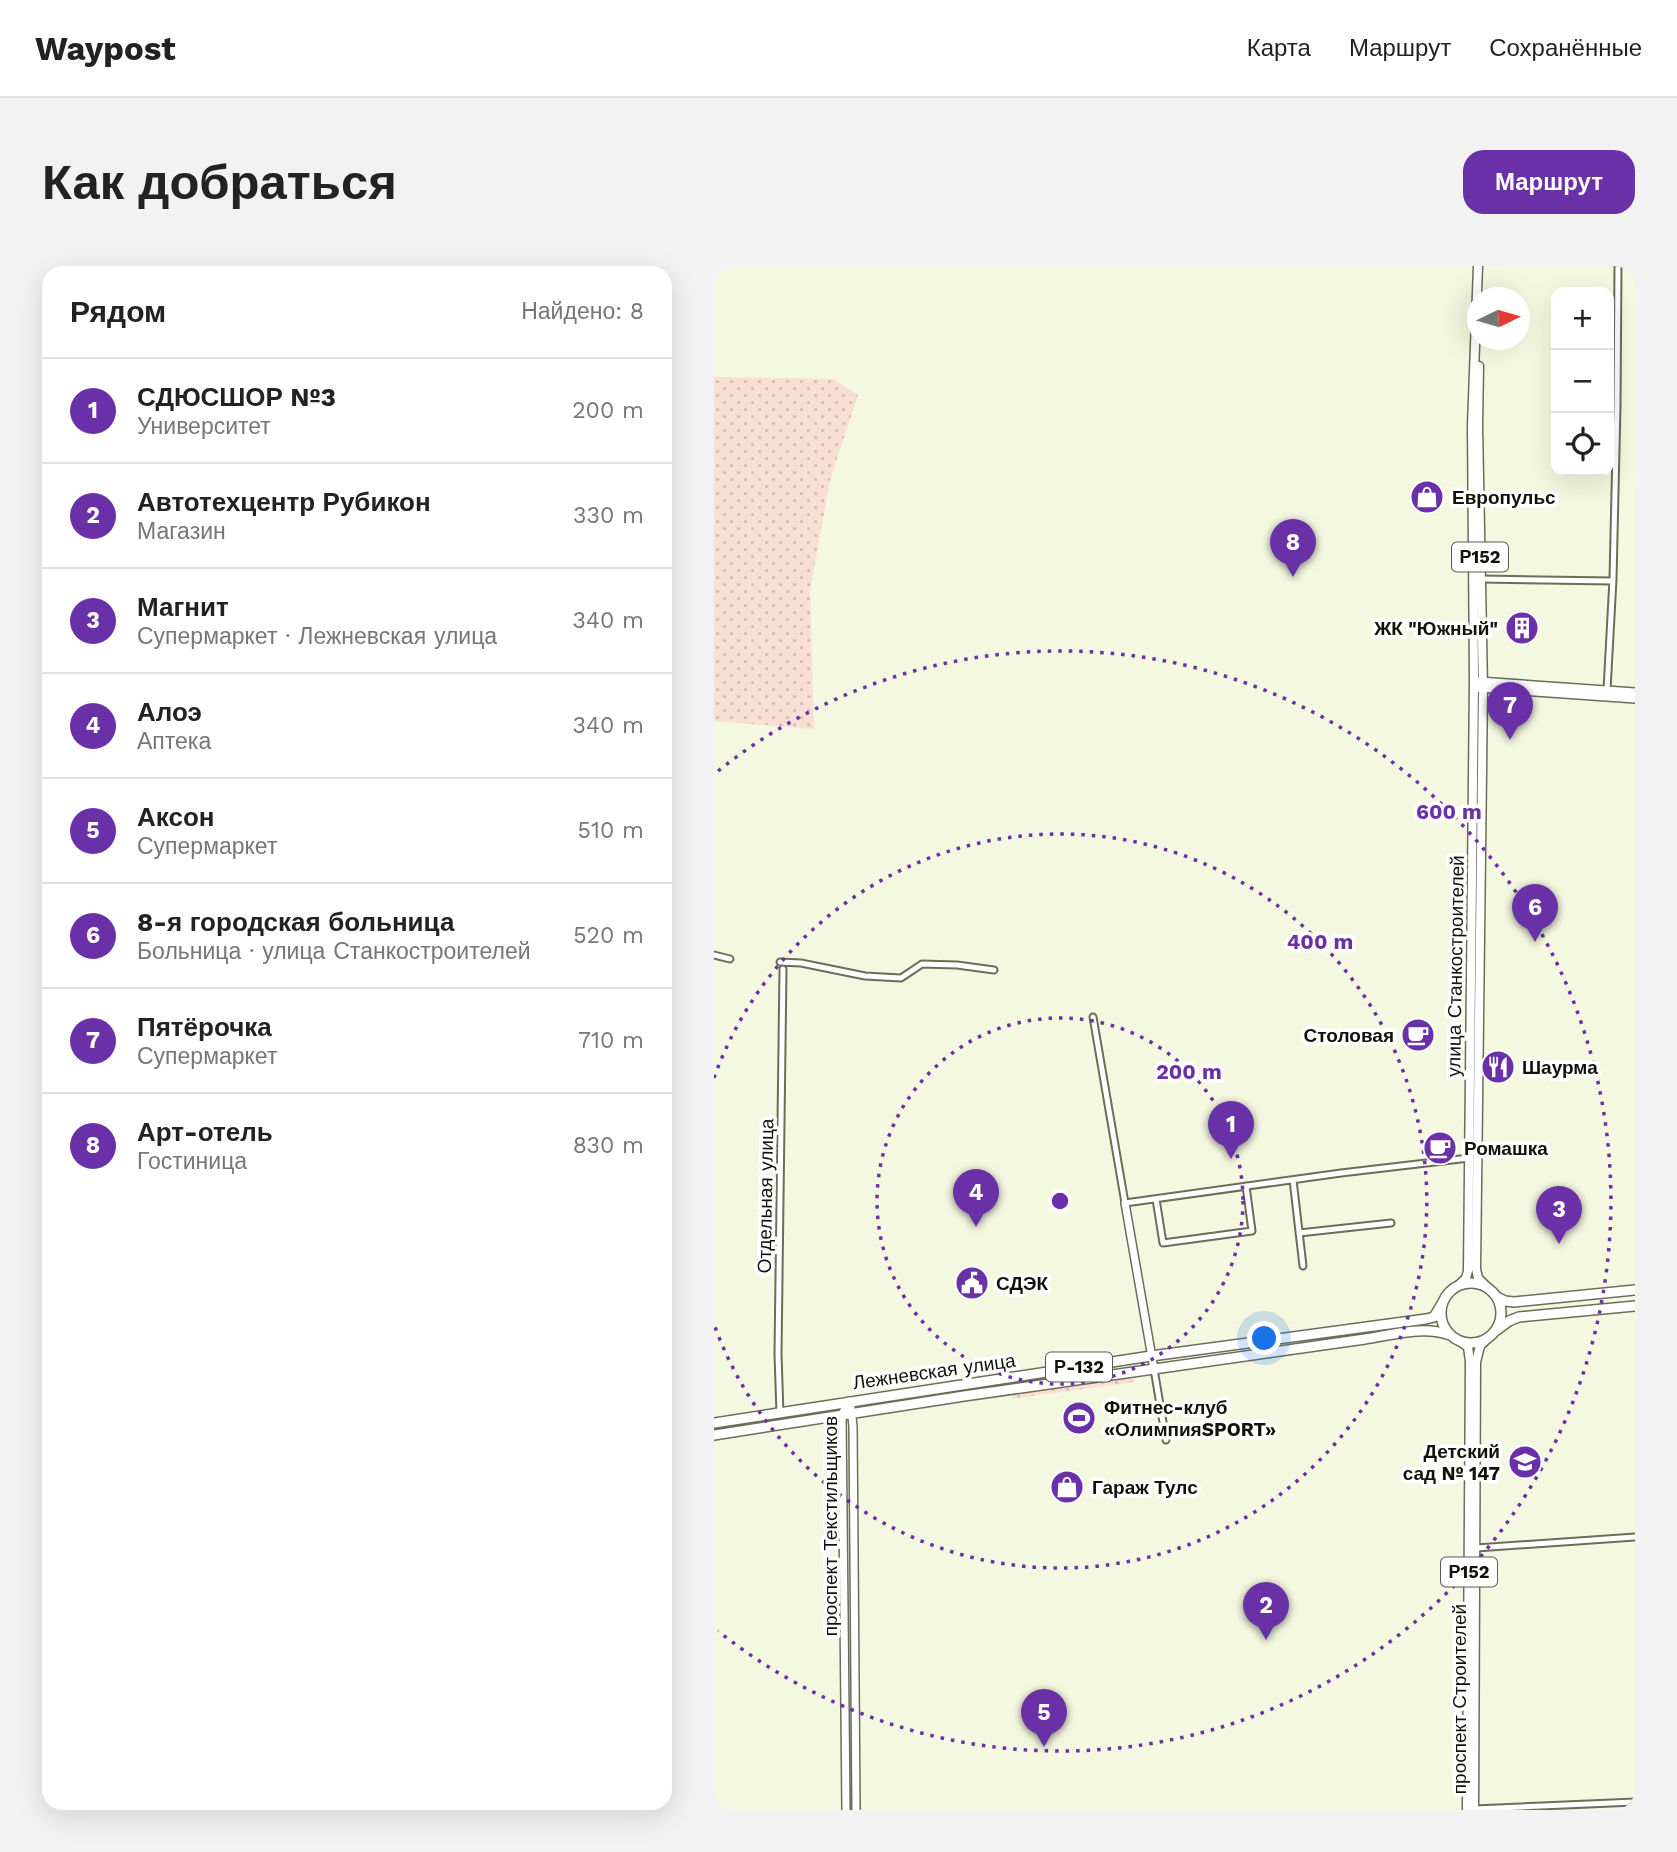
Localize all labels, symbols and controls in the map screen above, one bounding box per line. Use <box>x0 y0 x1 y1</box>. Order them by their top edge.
text: Waypost <box>35 29 176 68</box>
text: Карта <box>1247 34 1311 62</box>
text: Маршрут <box>1349 34 1451 62</box>
text: Сохранённые <box>1489 34 1642 62</box>
button: Маршрут <box>1463 150 1635 214</box>
text: Как добраться <box>42 153 397 211</box>
north arrow <box>1467 287 1530 350</box>
map controls <box>1551 287 1614 476</box>
button: + <box>1551 287 1614 350</box>
text: Рядом <box>70 294 166 329</box>
text: Найдено: 8 <box>521 298 644 325</box>
button: − <box>1551 350 1614 413</box>
text: СДЮСШОР №3 <box>137 382 336 412</box>
text: 1 <box>88 397 98 424</box>
text: 200 m <box>572 397 644 424</box>
text: Университет <box>137 413 271 440</box>
button: locate <box>1551 413 1614 476</box>
shop icon: Европульс <box>1408 478 1446 516</box>
place label: Европульс <box>1452 486 1556 509</box>
text: Автотехцентр Рубикон <box>137 487 431 517</box>
text: 2 <box>86 502 100 529</box>
text: 330 m <box>573 502 644 529</box>
text: Магазин <box>137 518 226 545</box>
pin: 8 <box>1270 519 1316 577</box>
road number: Р152 <box>1452 542 1508 572</box>
text: Магнит <box>137 592 229 622</box>
text: 3 <box>86 607 100 634</box>
text: 340 m <box>572 607 644 634</box>
building icon: ЖК "Южный" <box>1503 609 1541 647</box>
place label: ЖК "Южный" <box>1373 617 1498 640</box>
text: Супермаркет · Лежневская улица <box>137 623 497 650</box>
pin: 7 <box>1487 682 1533 740</box>
text: Алоэ <box>137 697 202 727</box>
text: 4 <box>86 712 100 739</box>
text: 340 m <box>572 712 644 739</box>
text: Аптека <box>137 728 211 755</box>
text: 600 m <box>1416 799 1482 824</box>
text: Аксон <box>137 802 215 832</box>
text: 5 <box>86 817 100 844</box>
text: 510 m <box>578 817 644 844</box>
text: Супермаркет <box>137 833 277 860</box>
street label: улица Станкостроителей <box>1442 855 1469 1077</box>
pin: 6 <box>1512 884 1558 942</box>
text: 8-я городская больница <box>137 907 454 937</box>
text: 6 <box>86 922 100 949</box>
text: 520 m <box>573 922 644 949</box>
text: 400 m <box>1287 929 1353 954</box>
text: Больница · улица Станкостроителей <box>137 938 531 965</box>
text: Пятёрочка <box>137 1012 272 1042</box>
cafe icon: Столовая <box>1399 1016 1437 1054</box>
place label: Столовая <box>1304 1024 1394 1047</box>
text: 7 <box>86 1027 100 1054</box>
text: 710 m <box>578 1027 644 1054</box>
text: Супермаркет <box>137 1043 277 1070</box>
restaurant icon: Шаурма <box>1479 1048 1517 1086</box>
place label: Шаурма <box>1522 1056 1598 1079</box>
text: 200 m <box>1156 1059 1222 1084</box>
pin: 1 <box>1208 1101 1254 1159</box>
text: Арт-отель <box>137 1117 273 1147</box>
street label: Отдельная улица <box>753 1118 778 1274</box>
cafe icon: Ромашка <box>1421 1129 1459 1167</box>
text: 8 <box>86 1132 100 1159</box>
text: 830 m <box>573 1132 644 1159</box>
place label: Ромашка <box>1464 1137 1548 1160</box>
text: Гостиница <box>137 1148 247 1175</box>
pin: 4 <box>953 1169 999 1227</box>
pin: 3 <box>1536 1186 1582 1244</box>
centre of rings <box>1048 1189 1072 1213</box>
public building icon: СДЭК <box>953 1264 991 1302</box>
place label: СДЭК <box>996 1272 1049 1295</box>
your location <box>1247 1321 1281 1355</box>
street label: Лежневская улица <box>851 1349 1017 1394</box>
road number: Р-132 <box>1046 1352 1112 1382</box>
place label: Фитнес-клуб «ОлимпияSPORT» <box>1104 1396 1276 1441</box>
sports icon: Фитнес-клуб «ОлимпияSPORT» <box>1060 1399 1098 1437</box>
street label: проспект Текстильщиков <box>819 1416 842 1636</box>
place label: Детский сад № 147 <box>1403 1440 1500 1485</box>
school or university icon: Детский сад № 147 <box>1506 1443 1544 1481</box>
shop icon: Гараж Тулс <box>1048 1468 1086 1506</box>
place label: Гараж Тулс <box>1092 1476 1198 1499</box>
road number: Р152 <box>1441 1558 1497 1587</box>
pin: 2 <box>1243 1582 1289 1640</box>
street label: проспект Строителей <box>1448 1604 1471 1794</box>
pin: 5 <box>1021 1689 1067 1747</box>

